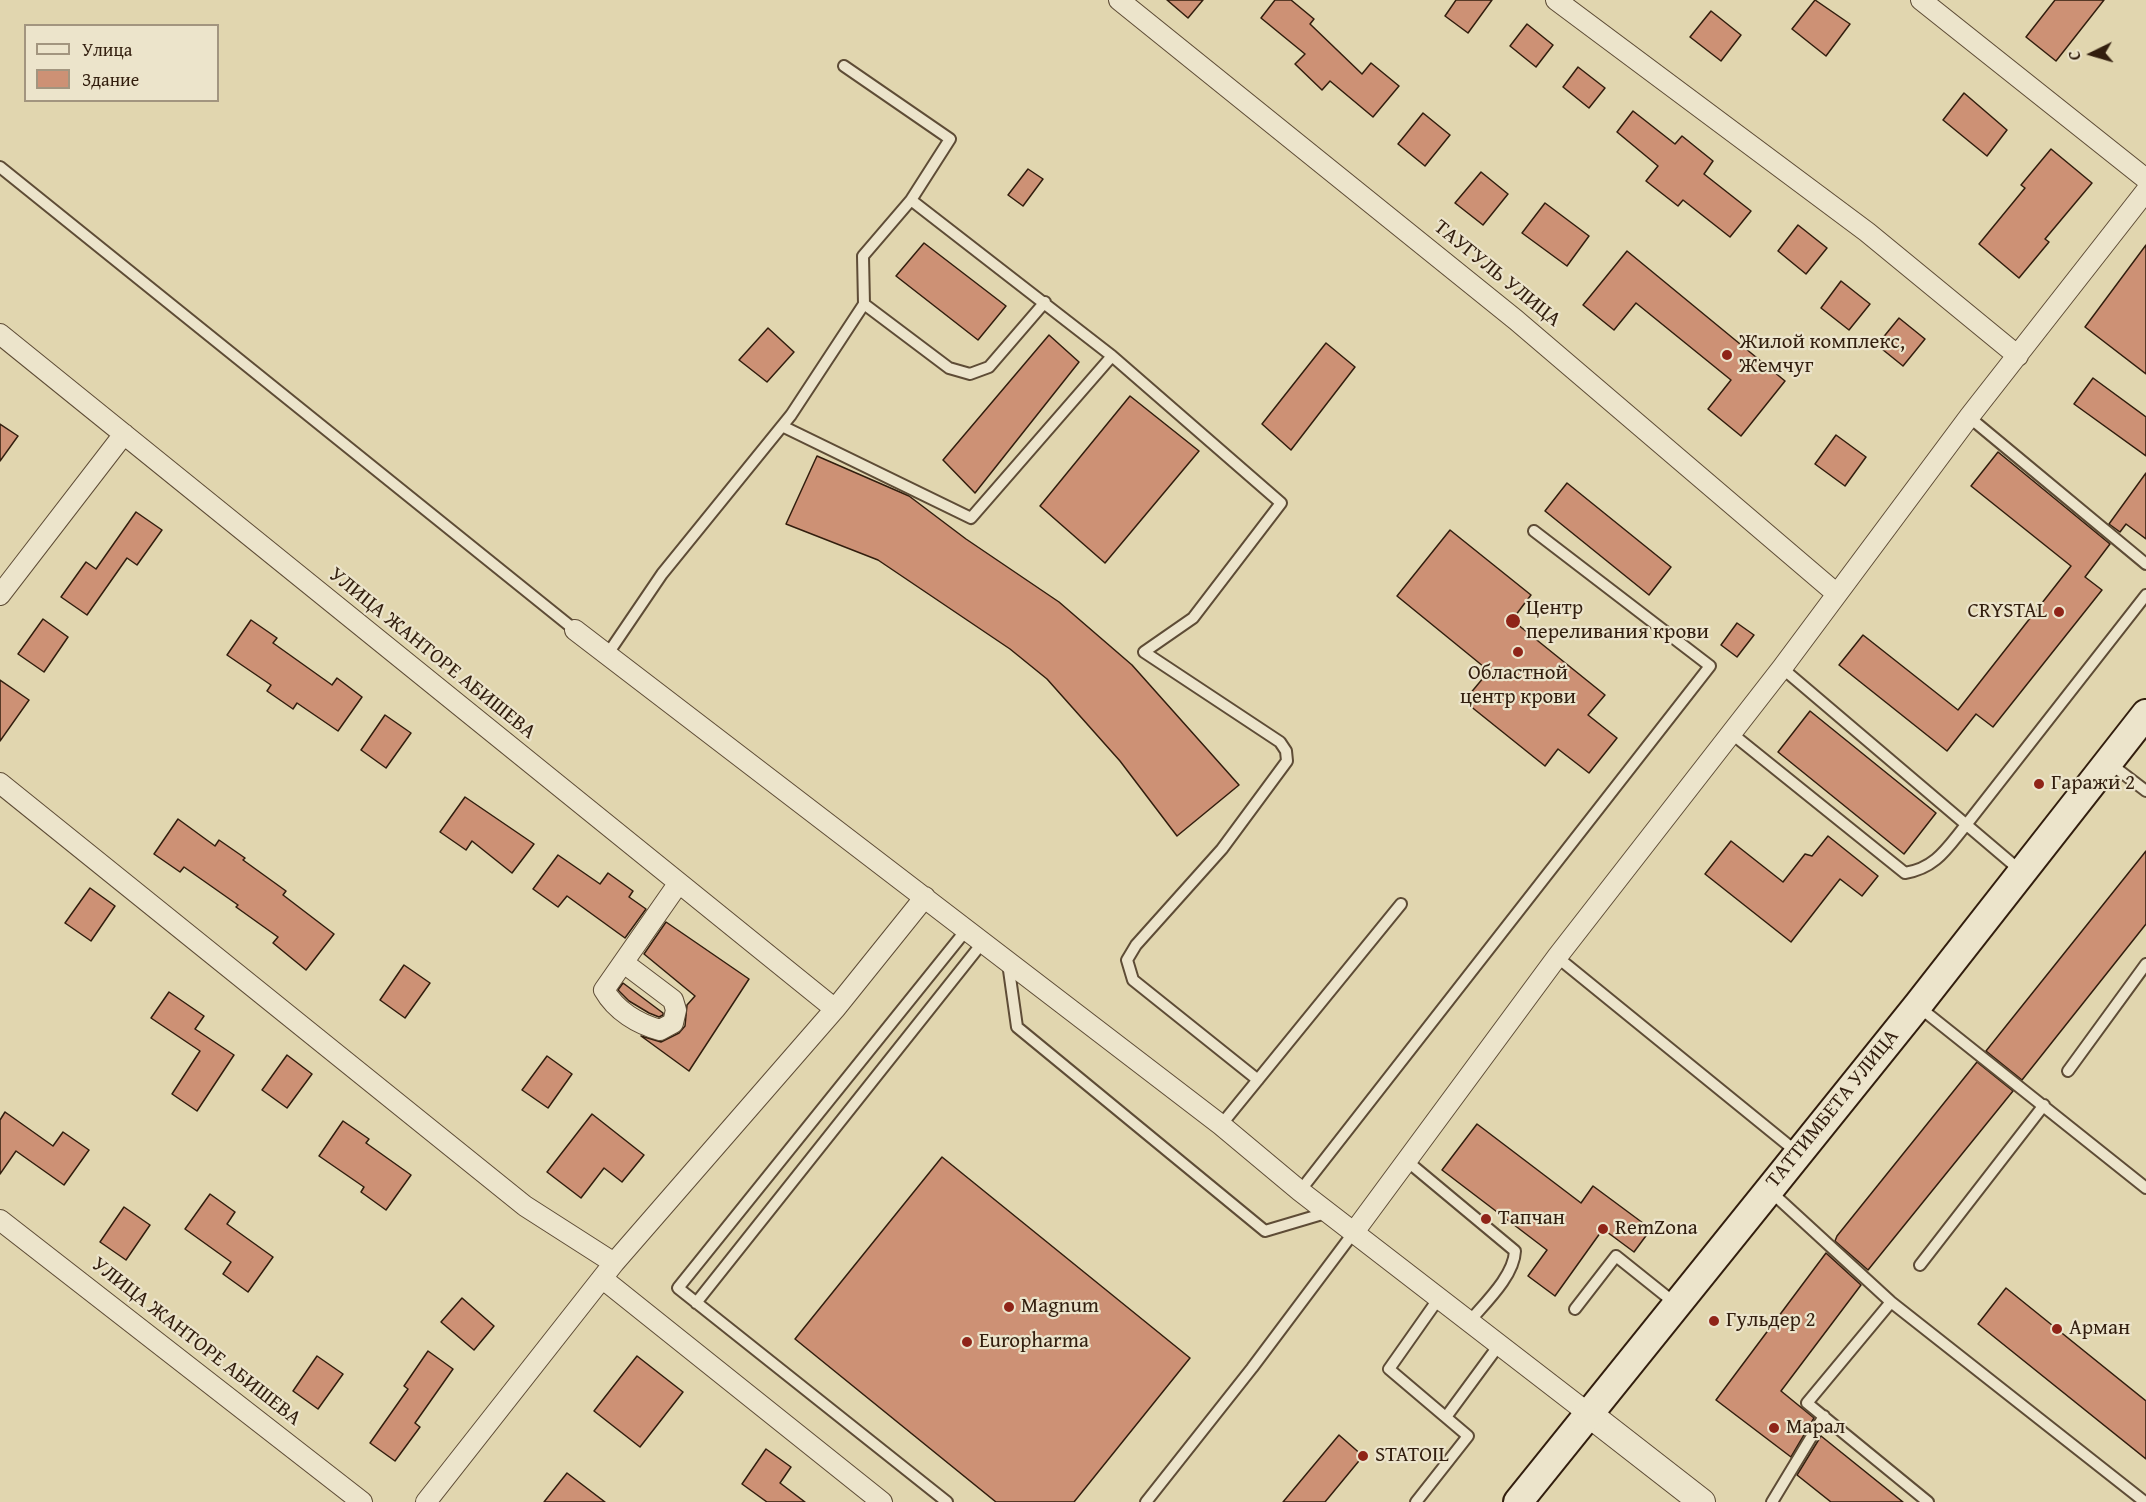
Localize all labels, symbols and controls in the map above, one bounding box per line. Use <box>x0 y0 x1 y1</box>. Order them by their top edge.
legend <box>24 24 219 102</box>
north arrow <box>2062 24 2122 84</box>
text: Улица <box>82 36 132 63</box>
text: С <box>2062 50 2086 61</box>
text: Здание <box>82 66 139 93</box>
street label: ТАУГУЛЬ УЛИЦА <box>1428 215 1566 333</box>
place label: Жилой комплекс, Жемчуг <box>1739 330 1905 380</box>
marker: Жилой комплекс, Жемчуг <box>1720 348 1734 362</box>
street label: УЛИЦА ЖАНТОРЕ АБИШЕВА <box>323 563 541 745</box>
place label: Центр переливания крови <box>1526 596 1709 646</box>
place label: CRYSTAL <box>1968 599 2047 625</box>
marker: CRYSTAL <box>2052 605 2066 619</box>
marker: Центр переливания крови <box>1504 612 1522 630</box>
marker: Областной центр крови <box>1511 645 1525 659</box>
place label: Областной центр крови <box>1460 661 1576 711</box>
place label: Гаражи 2 <box>2051 771 2135 797</box>
marker: Гаражи 2 <box>2032 777 2046 791</box>
street label: ТАТТИМБЕТА УЛИЦА <box>1761 1025 1905 1193</box>
place label: Тапчан <box>1498 1206 1565 1232</box>
marker: Тапчан <box>1479 1212 1493 1226</box>
place label: RemZona <box>1615 1216 1698 1242</box>
marker: RemZona <box>1596 1222 1610 1236</box>
street label: УЛИЦА ЖАНТОРЕ АБИШЕВА <box>86 1252 306 1432</box>
place label: Magnum <box>1021 1294 1099 1320</box>
marker: Magnum <box>1002 1300 1016 1314</box>
place label: Гульдер 2 <box>1726 1308 1816 1334</box>
marker: Гульдер 2 <box>1707 1314 1721 1328</box>
place label: Арман <box>2069 1316 2130 1342</box>
marker: Арман <box>2050 1322 2064 1336</box>
place label: Europharma <box>979 1329 1089 1355</box>
marker: Europharma <box>960 1335 974 1349</box>
place label: Марал <box>1786 1415 1845 1441</box>
marker: Марал <box>1767 1421 1781 1435</box>
place label: STATOIL <box>1375 1443 1449 1469</box>
marker: STATOIL <box>1356 1449 1370 1463</box>

